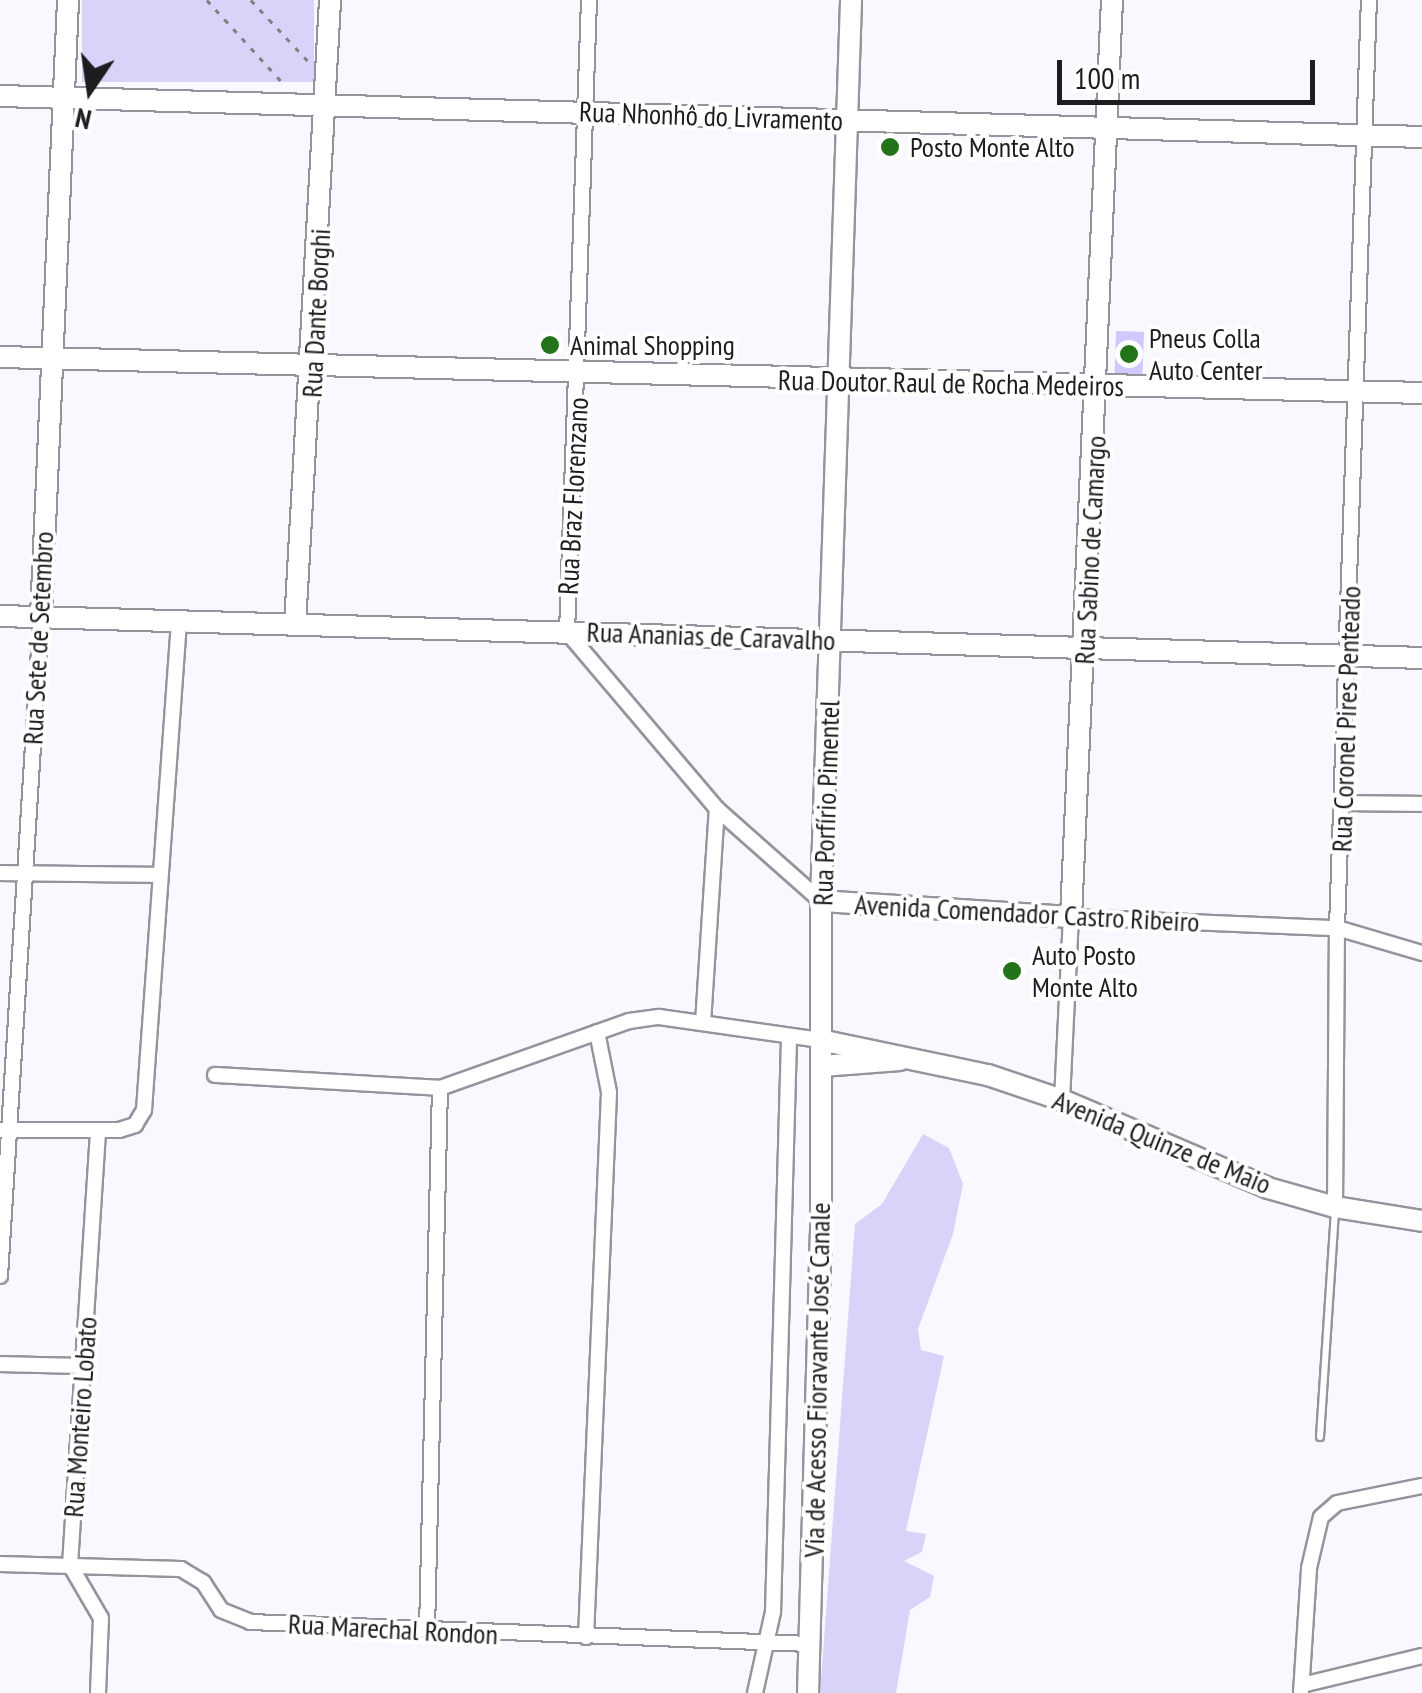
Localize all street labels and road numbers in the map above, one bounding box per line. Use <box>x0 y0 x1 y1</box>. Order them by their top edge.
street label: Rua Nhonhô do Livramento <box>578 95 844 137</box>
street label: Rua Dante Borghi <box>295 228 337 398</box>
street label: Rua Doutor Raul de Rocha Medeiros <box>778 363 1124 403</box>
street label: Rua Braz Florenzano <box>551 396 595 596</box>
street label: Rua Sabino de Camargo <box>1067 435 1113 665</box>
street label: Rua Sete de Setembro <box>16 530 60 746</box>
street label: Rua Coronel Pires Penteado <box>1325 585 1367 853</box>
street label: Rua Ananias de Caravalho <box>586 615 836 657</box>
street label: Rua Porfírio Pimentel <box>806 700 846 906</box>
street label: Avenida Comendador Castro Ribeiro <box>854 887 1200 939</box>
street label: Avenida Quinze de Maio <box>1048 1083 1276 1201</box>
street label: Via de Acesso Fioravante José Canale <box>797 1202 837 1558</box>
street label: Rua Monteiro Lobato <box>56 1315 104 1519</box>
street label: Rua Marechal Rondon <box>287 1607 499 1651</box>

